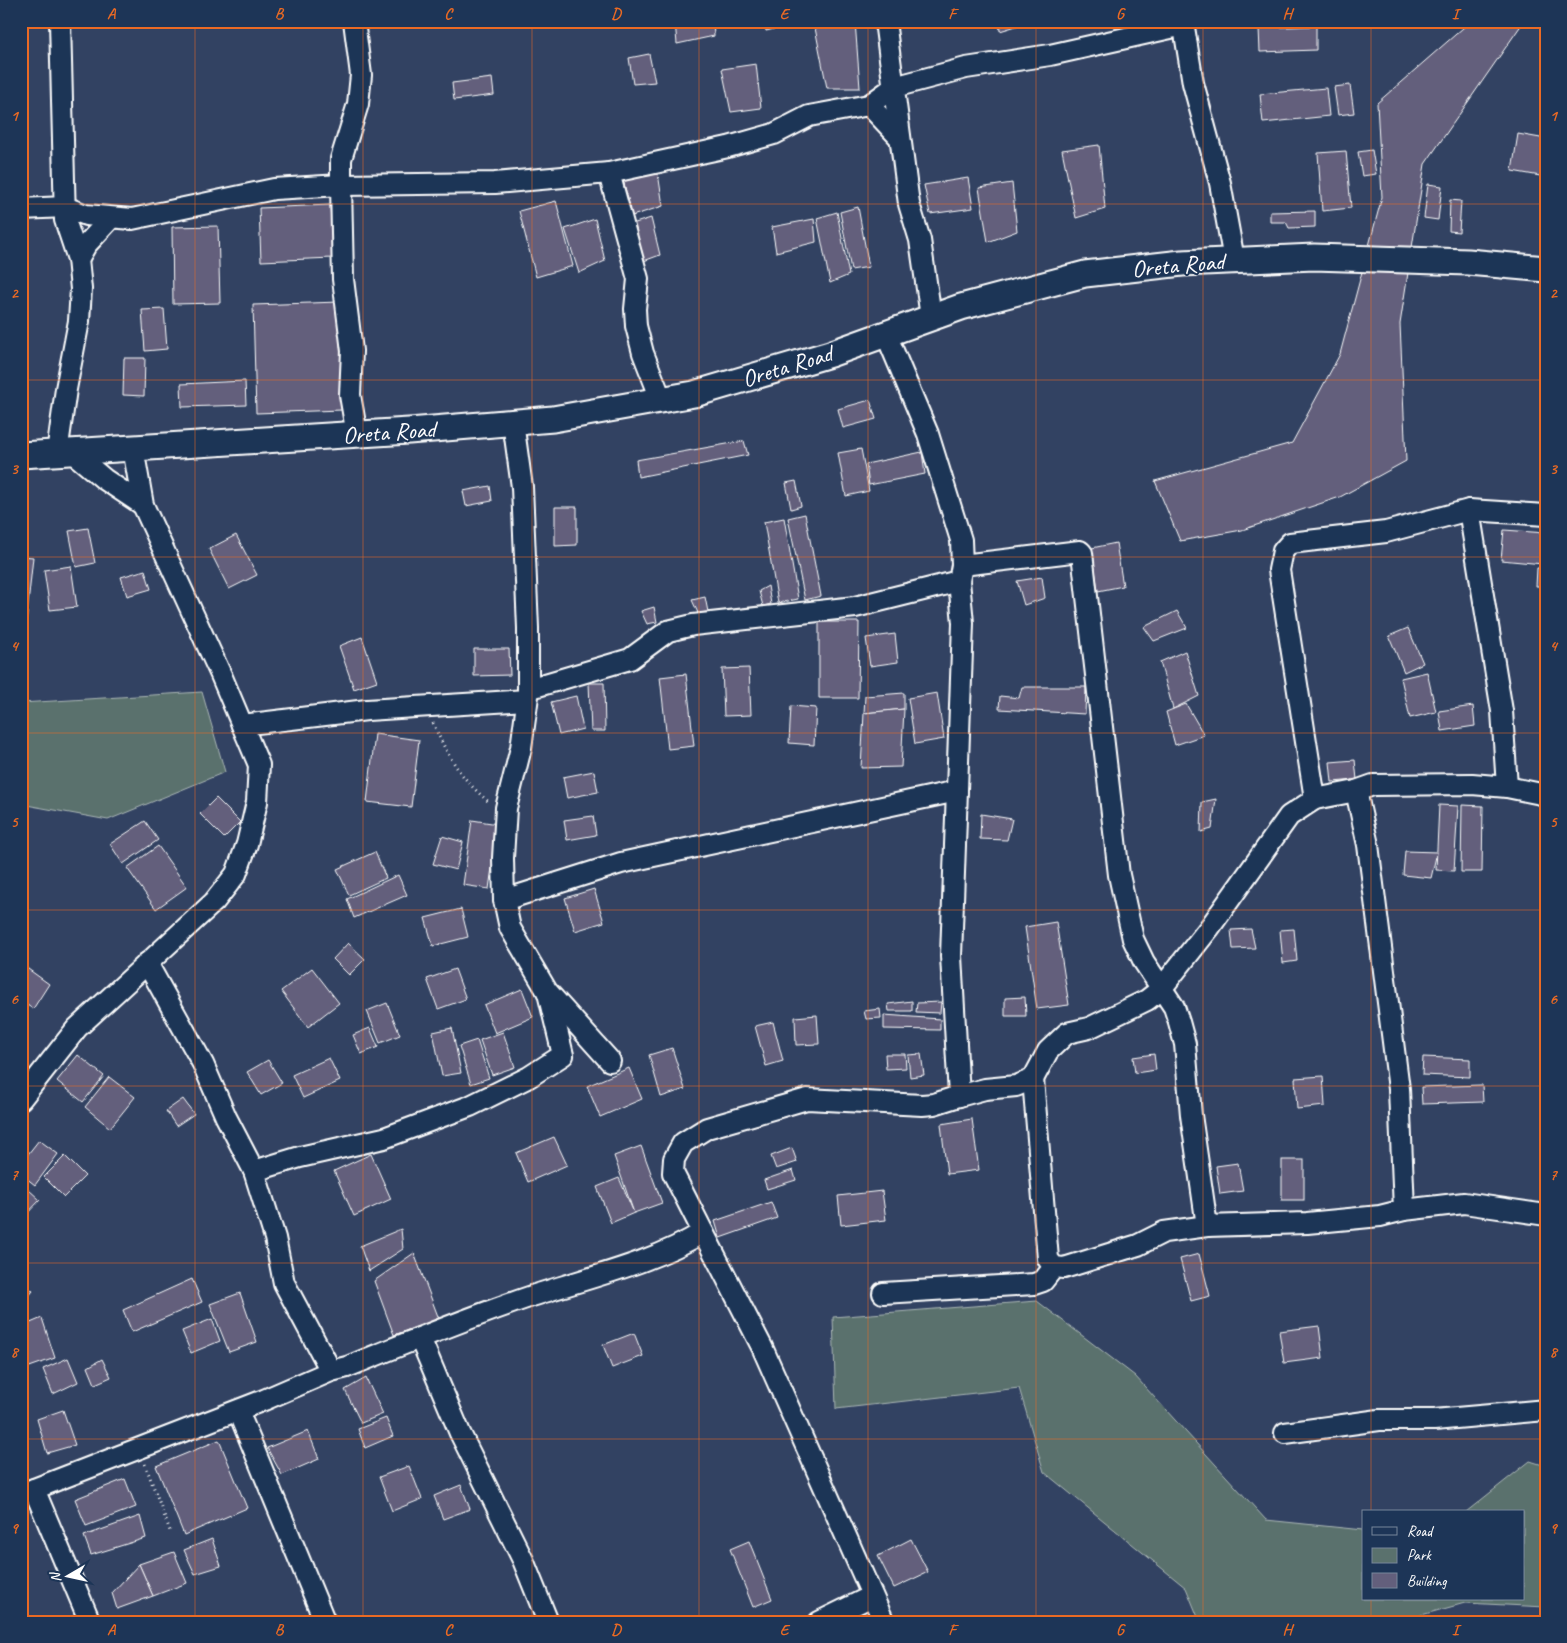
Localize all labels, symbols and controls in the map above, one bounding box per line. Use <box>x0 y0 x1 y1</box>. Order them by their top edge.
text: A <box>107 4 117 24</box>
text: B <box>275 4 285 24</box>
text: C <box>444 4 454 24</box>
text: D <box>611 4 622 24</box>
text: E <box>780 4 791 24</box>
text: F <box>948 4 959 24</box>
text: G <box>1116 4 1126 24</box>
text: H <box>1282 4 1294 24</box>
text: I <box>1452 4 1462 24</box>
text: 1 <box>10 106 19 126</box>
text: 1 <box>1549 106 1558 126</box>
street label: Oreta Road <box>1130 246 1229 284</box>
text: 2 <box>10 283 19 303</box>
text: 2 <box>1549 283 1558 303</box>
street label: Oreta Road <box>738 337 839 394</box>
street label: Oreta Road <box>342 414 440 450</box>
text: 3 <box>10 459 19 479</box>
text: 3 <box>1549 459 1558 479</box>
text: 4 <box>10 636 19 656</box>
text: 4 <box>1549 636 1558 656</box>
text: 5 <box>11 812 20 832</box>
text: 5 <box>1550 812 1559 832</box>
text: 6 <box>10 989 19 1009</box>
text: 6 <box>1549 989 1558 1009</box>
text: 7 <box>10 1165 19 1185</box>
text: 7 <box>1549 1165 1558 1185</box>
text: 8 <box>10 1342 19 1362</box>
text: 8 <box>1549 1342 1558 1362</box>
legend <box>1362 1510 1524 1600</box>
text: 9 <box>10 1518 19 1538</box>
text: 9 <box>1549 1518 1558 1538</box>
text: Road <box>1407 1522 1434 1541</box>
text: Park <box>1407 1546 1432 1565</box>
north arrow <box>42 1550 92 1600</box>
text: N <box>46 1570 65 1584</box>
text: Building <box>1407 1572 1447 1591</box>
text: A <box>107 1620 117 1640</box>
text: B <box>275 1620 285 1640</box>
text: C <box>444 1620 454 1640</box>
text: D <box>611 1620 622 1640</box>
text: E <box>780 1620 791 1640</box>
text: F <box>948 1620 959 1640</box>
text: G <box>1116 1620 1126 1640</box>
text: H <box>1282 1620 1294 1640</box>
text: I <box>1452 1620 1462 1640</box>

